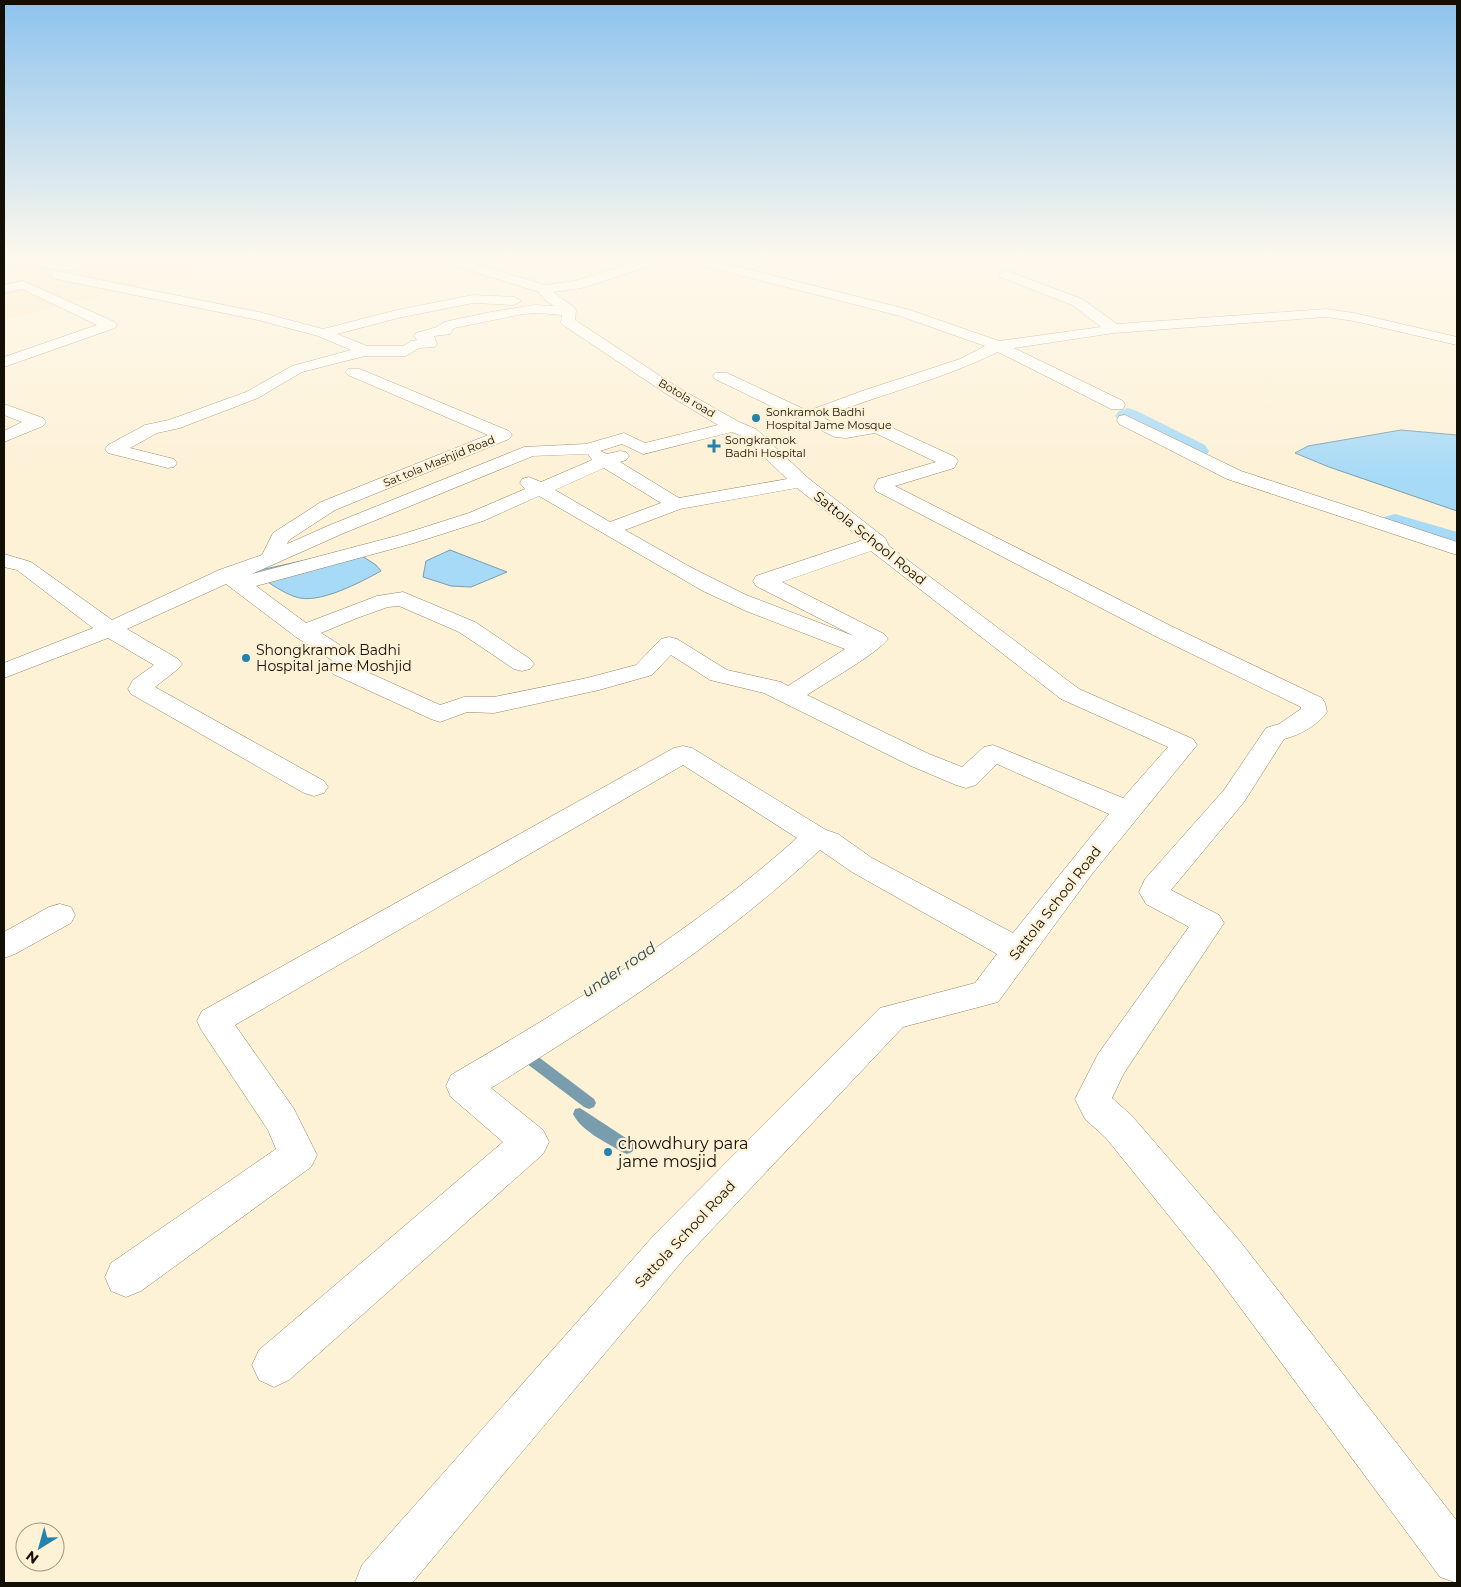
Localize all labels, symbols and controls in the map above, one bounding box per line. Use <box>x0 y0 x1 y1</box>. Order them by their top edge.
street label: Botola road <box>656 376 718 420</box>
place label: Sonkramok Badhi Hospital Jame Mosque <box>766 405 892 432</box>
marker: Sonkramok Badhi Hospital Jame Mosque <box>750 412 762 424</box>
street label: Sat tola Mashjid Road <box>381 432 497 490</box>
place label: Songkramok Badhi Hospital <box>725 433 806 460</box>
marker: Songkramok Badhi Hospital <box>707 439 721 453</box>
street label: Sattola School Road <box>810 487 930 589</box>
place label: Shongkramok Badhi Hospital jame Moshjid <box>256 641 412 675</box>
marker: Shongkramok Badhi Hospital jame Moshjid <box>240 652 252 664</box>
street label: Sattola School Road <box>1005 842 1105 964</box>
water label: under road <box>578 937 660 1001</box>
place label: chowdhury para jame mosjid <box>616 1134 748 1171</box>
marker: chowdhury para jame mosjid <box>602 1146 614 1158</box>
street label: Sattola School Road <box>631 1177 739 1291</box>
north arrow <box>15 1522 65 1572</box>
text: N <box>22 1547 42 1568</box>

